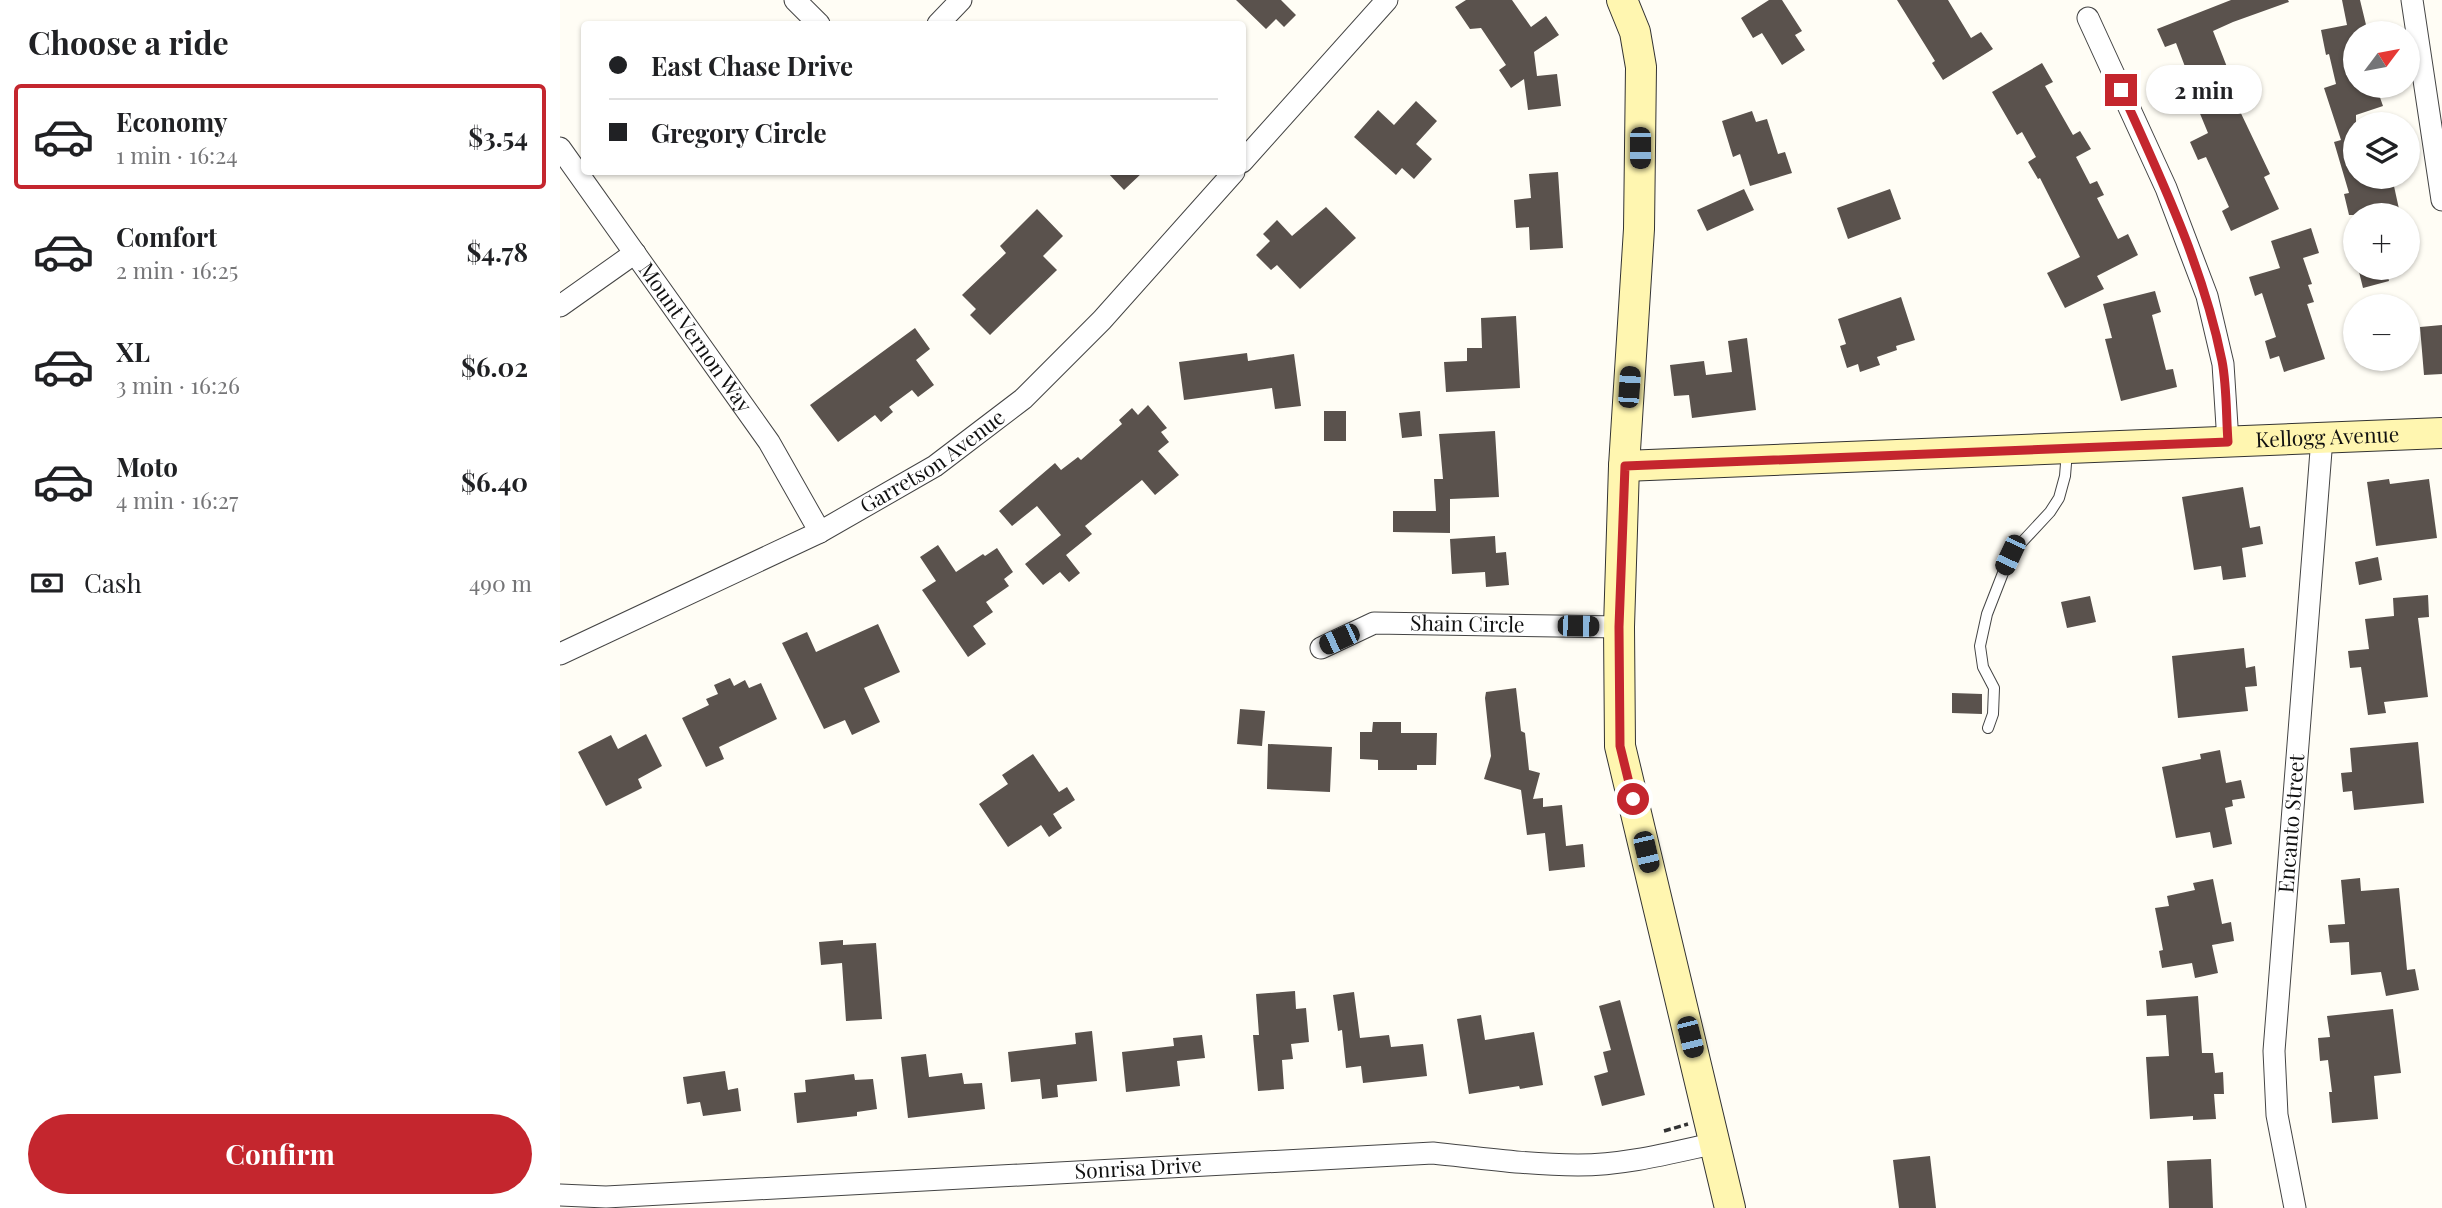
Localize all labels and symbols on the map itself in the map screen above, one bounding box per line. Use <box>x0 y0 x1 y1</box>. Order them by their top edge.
north arrow <box>2343 21 2420 98</box>
callout: 2 min <box>2146 66 2261 114</box>
route end <box>2105 74 2137 106</box>
car <box>1630 127 1651 169</box>
street label: Mount Vernon Way <box>634 256 760 418</box>
car <box>1618 365 1641 409</box>
street label: Garretson Avenue <box>854 402 1010 518</box>
street label: Kellogg Avenue <box>2255 419 2400 453</box>
car <box>1992 532 2029 578</box>
street label: Shain Circle <box>1410 608 1525 637</box>
car <box>1557 615 1600 637</box>
car <box>1316 621 1363 657</box>
street label: Encanto Street <box>2270 752 2309 894</box>
route start <box>1617 783 1649 815</box>
car <box>1632 829 1661 875</box>
car <box>1675 1014 1706 1060</box>
street label: Sonrisa Drive <box>1074 1149 1202 1184</box>

